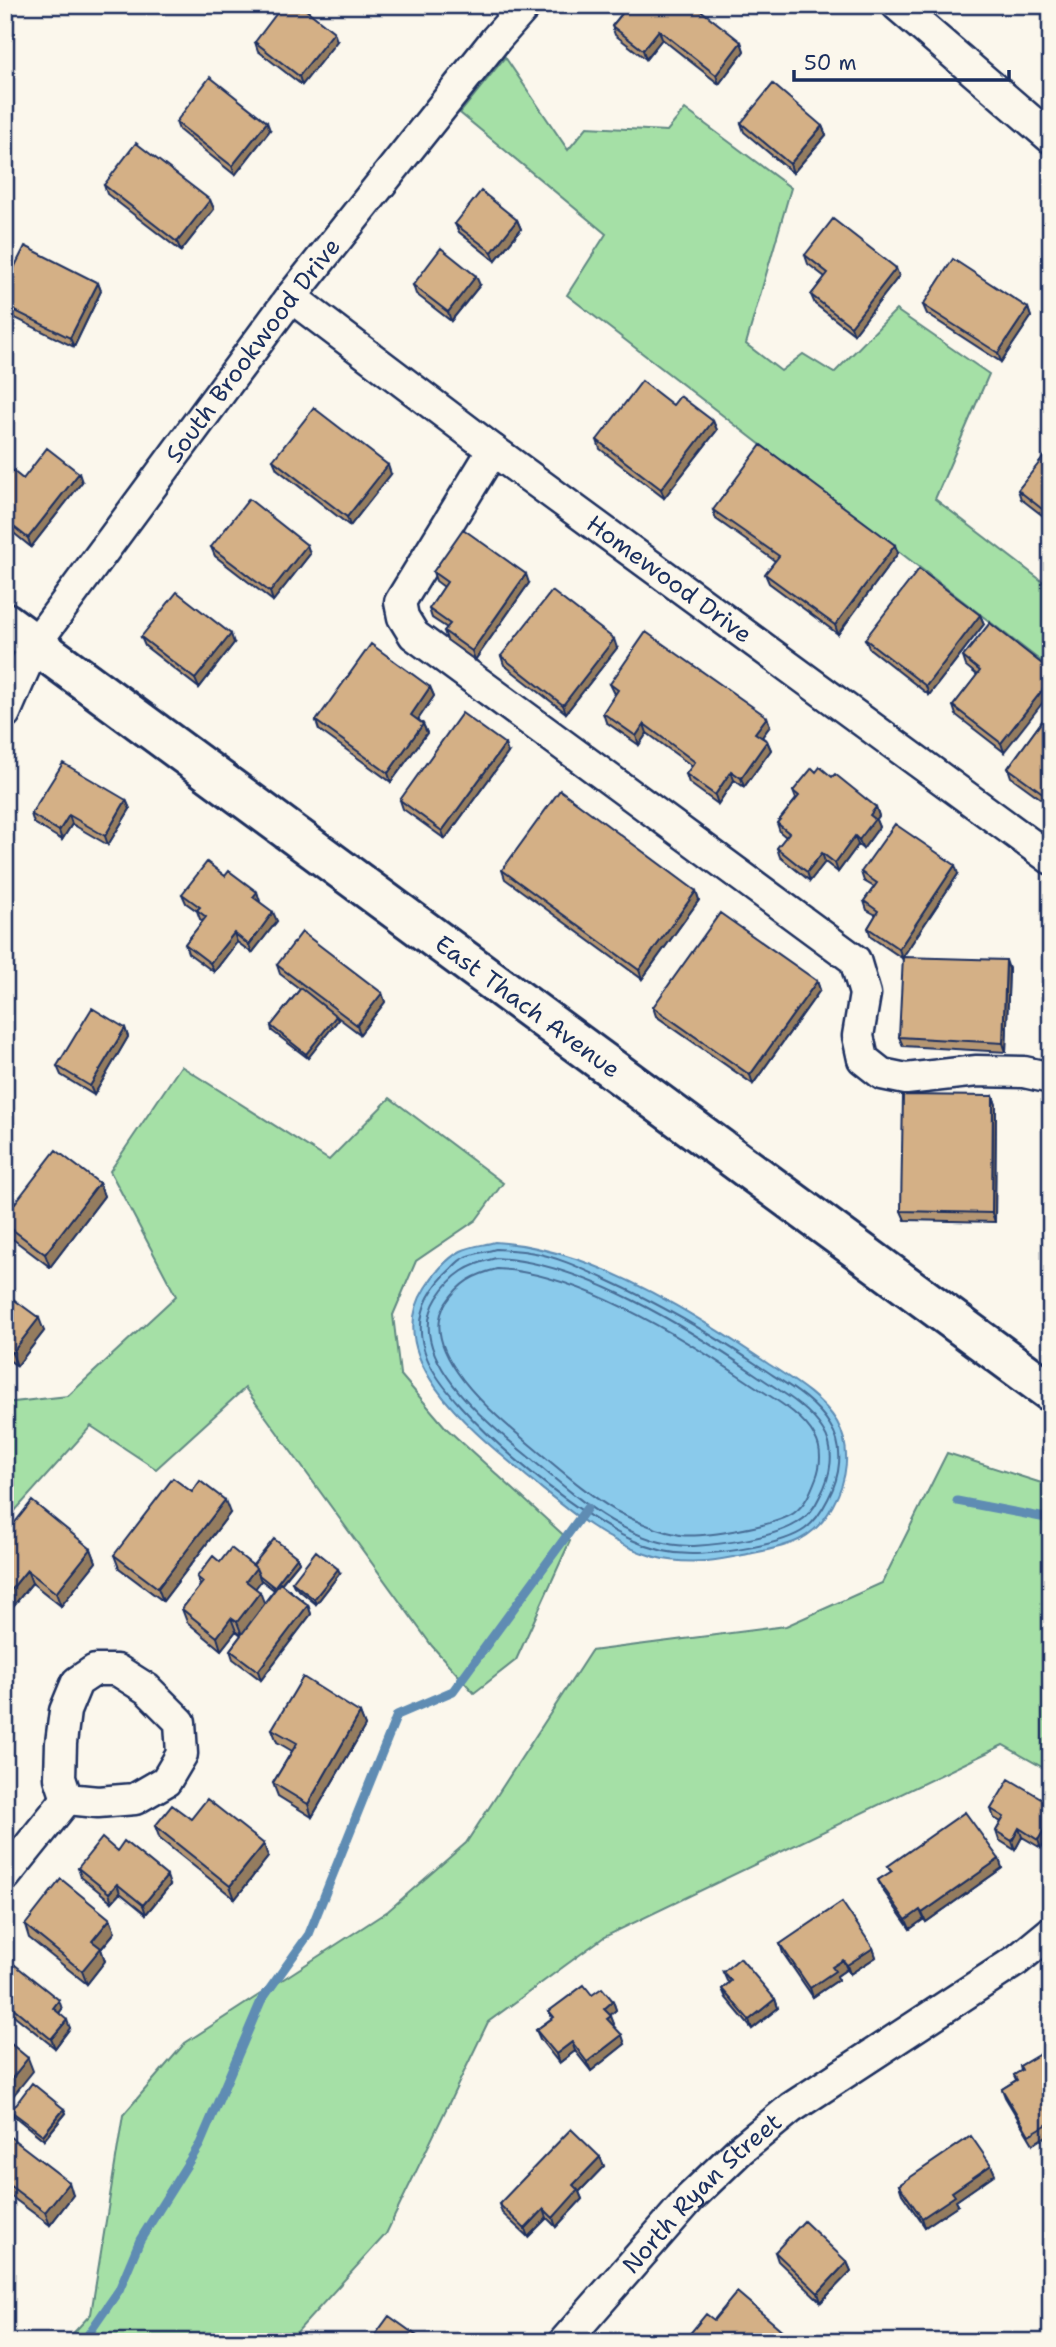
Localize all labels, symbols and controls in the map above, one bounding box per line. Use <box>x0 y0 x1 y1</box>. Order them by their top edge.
scale bar <box>794 38 1009 82</box>
text: 50 m <box>804 49 857 77</box>
street label: South Brookwood Drive <box>158 231 348 469</box>
street label: Homewood Drive <box>580 508 759 651</box>
street label: East Thach Avenue <box>429 928 627 1086</box>
street label: North Ryan Street <box>615 2106 788 2280</box>

